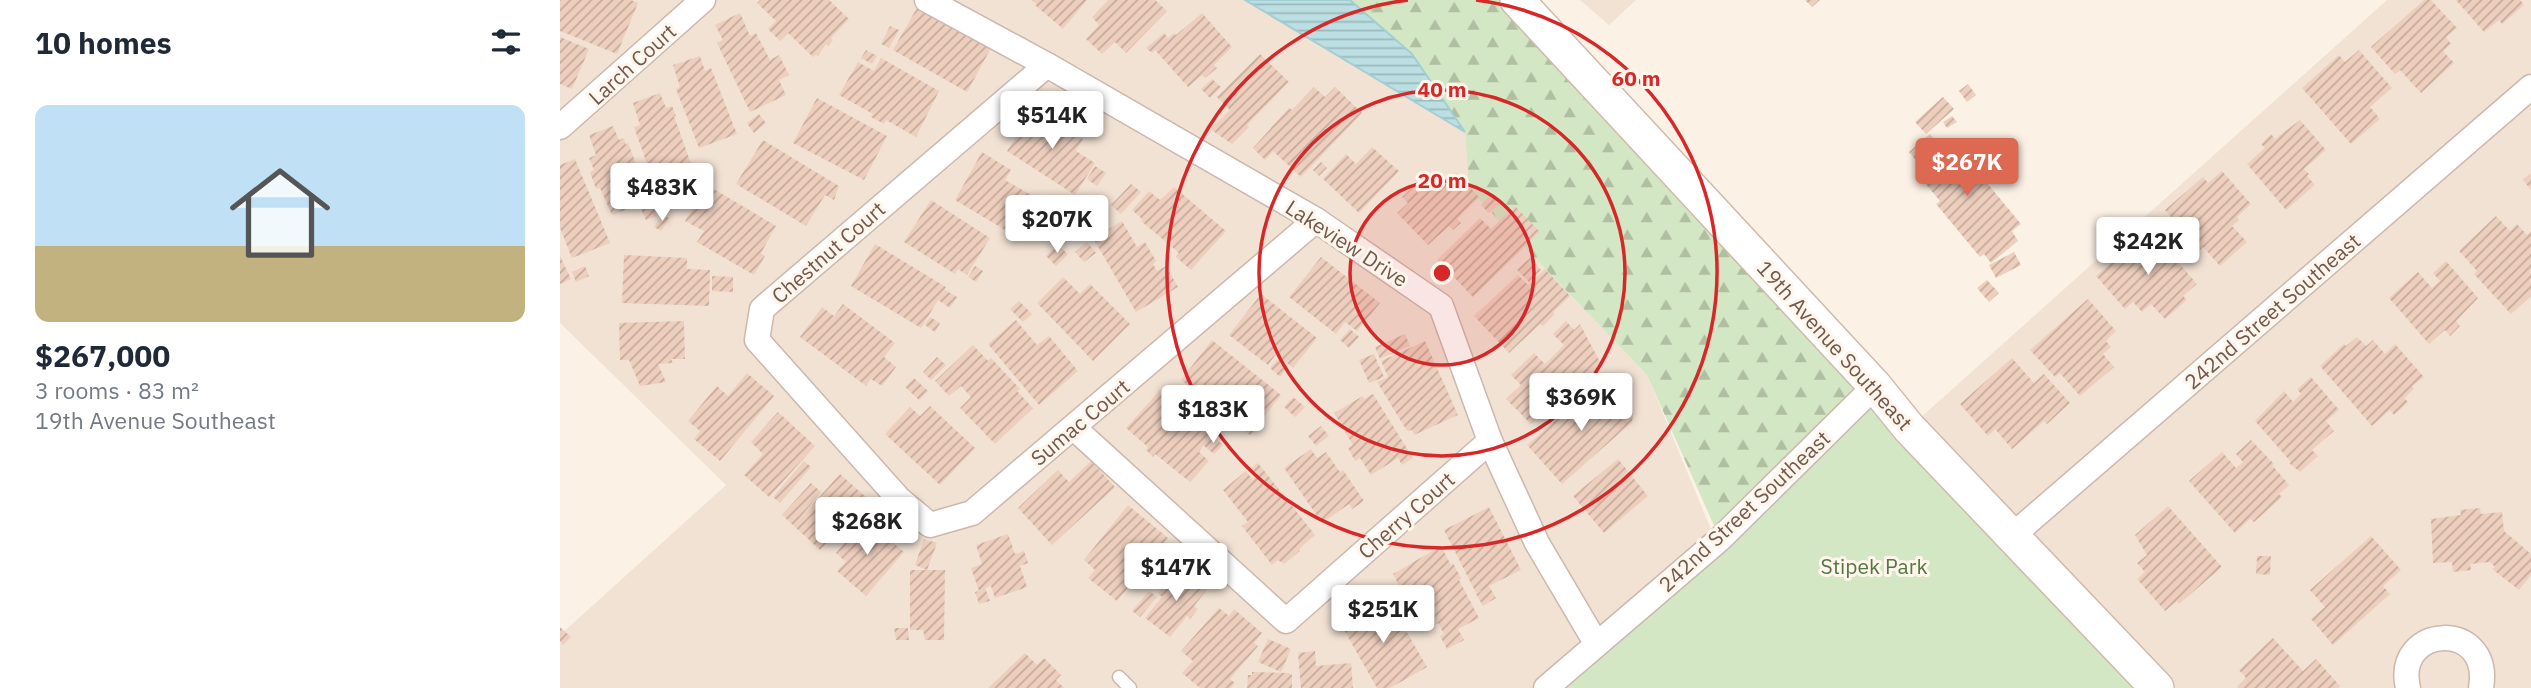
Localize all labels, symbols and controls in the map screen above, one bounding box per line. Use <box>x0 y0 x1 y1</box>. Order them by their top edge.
street label: Larch Court <box>582 17 682 111</box>
text: 10 homes <box>35 23 172 62</box>
icon: filters <box>487 23 525 61</box>
text: 60 m <box>1612 64 1660 92</box>
text: 40 m <box>1418 75 1466 103</box>
pin: $514K <box>1003 92 1101 151</box>
text: $514K <box>1016 99 1088 129</box>
pin: $267K <box>1918 138 2016 198</box>
text: $267K <box>1931 146 2003 176</box>
icon: home <box>217 150 343 276</box>
pin: $483K <box>613 164 711 223</box>
text: 20 m <box>1418 166 1466 194</box>
text: $483K <box>626 171 698 201</box>
street label: Lakeview Drive <box>1280 193 1414 293</box>
street label: Chestnut Court <box>765 195 891 309</box>
pin: $207K <box>1008 196 1106 255</box>
text: $207K <box>1021 203 1093 233</box>
pin: $242K <box>2099 218 2197 277</box>
text: $242K <box>2112 225 2184 255</box>
street label: 242nd Street Southeast <box>2178 227 2366 395</box>
street label: 19th Avenue Southeast <box>1751 254 1919 436</box>
centre of rings <box>1430 261 1454 285</box>
text: $267,000 <box>35 336 170 375</box>
street label: Sumac Court <box>1025 372 1135 472</box>
pin: $369K <box>1532 374 1630 433</box>
text: 3 rooms · 83 m² <box>35 375 199 405</box>
text: $369K <box>1545 381 1617 411</box>
pin: $183K <box>1164 386 1262 445</box>
text: $183K <box>1177 393 1249 423</box>
text: 19th Avenue Southeast <box>35 405 276 435</box>
street label: 242nd Street Southeast <box>1652 424 1836 598</box>
street label: Cherry Court <box>1352 465 1460 565</box>
pin: $268K <box>818 498 916 557</box>
text: $268K <box>831 505 903 535</box>
pin: $147K <box>1127 544 1225 603</box>
text: $147K <box>1140 551 1212 581</box>
park label: Stipek Park <box>1820 552 1928 580</box>
pin: $251K <box>1334 586 1432 645</box>
text: $251K <box>1347 593 1419 623</box>

